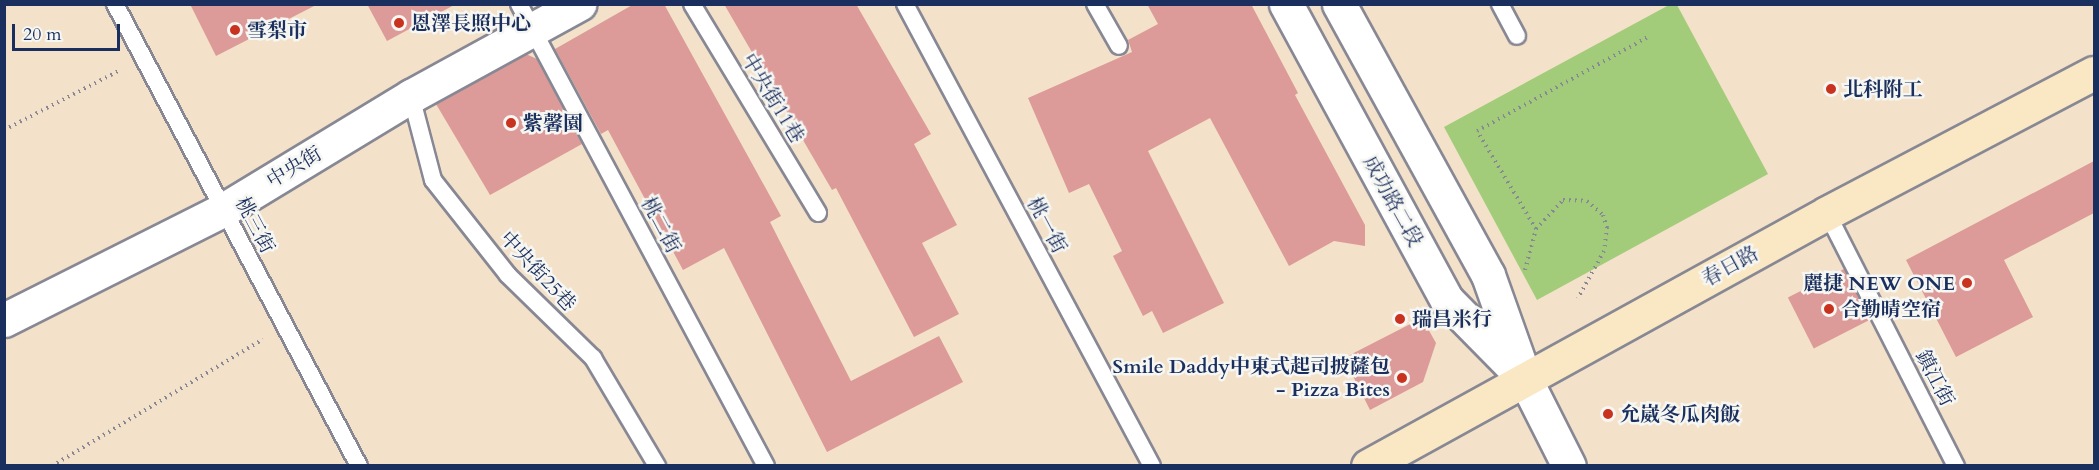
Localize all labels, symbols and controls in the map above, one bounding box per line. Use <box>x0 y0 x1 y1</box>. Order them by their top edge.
place label: 恩澤長照中心 <box>411 11 531 35</box>
scale bar <box>15 12 123 50</box>
marker: 恩澤長照中心 <box>392 16 406 30</box>
place label: 雪梨市 <box>247 18 307 42</box>
text: 20 m <box>23 22 62 47</box>
marker: 雪梨市 <box>228 23 242 37</box>
street label: 中央街11巷 <box>737 49 809 147</box>
place label: 北科附工 <box>1843 77 1923 101</box>
marker: 北科附工 <box>1824 82 1838 96</box>
place label: 紫馨園 <box>523 111 583 135</box>
marker: 紫馨園 <box>504 116 518 130</box>
street label: 中央街 <box>262 141 326 193</box>
street label: 成功路二段 <box>1358 151 1428 251</box>
street label: 桃三街 <box>230 193 280 257</box>
street label: 桃二街 <box>636 193 686 257</box>
street label: 桃一街 <box>1022 193 1072 257</box>
street label: 中央街25巷 <box>495 226 581 316</box>
street label: 春日路 <box>1698 241 1762 291</box>
place label: 麗捷 NEW ONE <box>1803 271 1955 295</box>
marker: 麗捷 NEW ONE <box>1960 276 1974 290</box>
place label: 合勤晴空宿 <box>1841 297 1941 321</box>
marker: 合勤晴空宿 <box>1822 302 1836 316</box>
place label: 瑞昌米行 <box>1412 307 1492 331</box>
marker: 瑞昌米行 <box>1393 312 1407 326</box>
street label: 鎮江街 <box>1911 346 1959 410</box>
place label: Smile Daddy中東式起司披薩包 - Pizza Bites <box>1113 354 1390 401</box>
marker: Smile Daddy中東式起司披薩包 - Pizza Bites <box>1395 371 1409 385</box>
place label: 允崴冬瓜肉飯 <box>1620 402 1740 426</box>
marker: 允崴冬瓜肉飯 <box>1601 407 1615 421</box>

